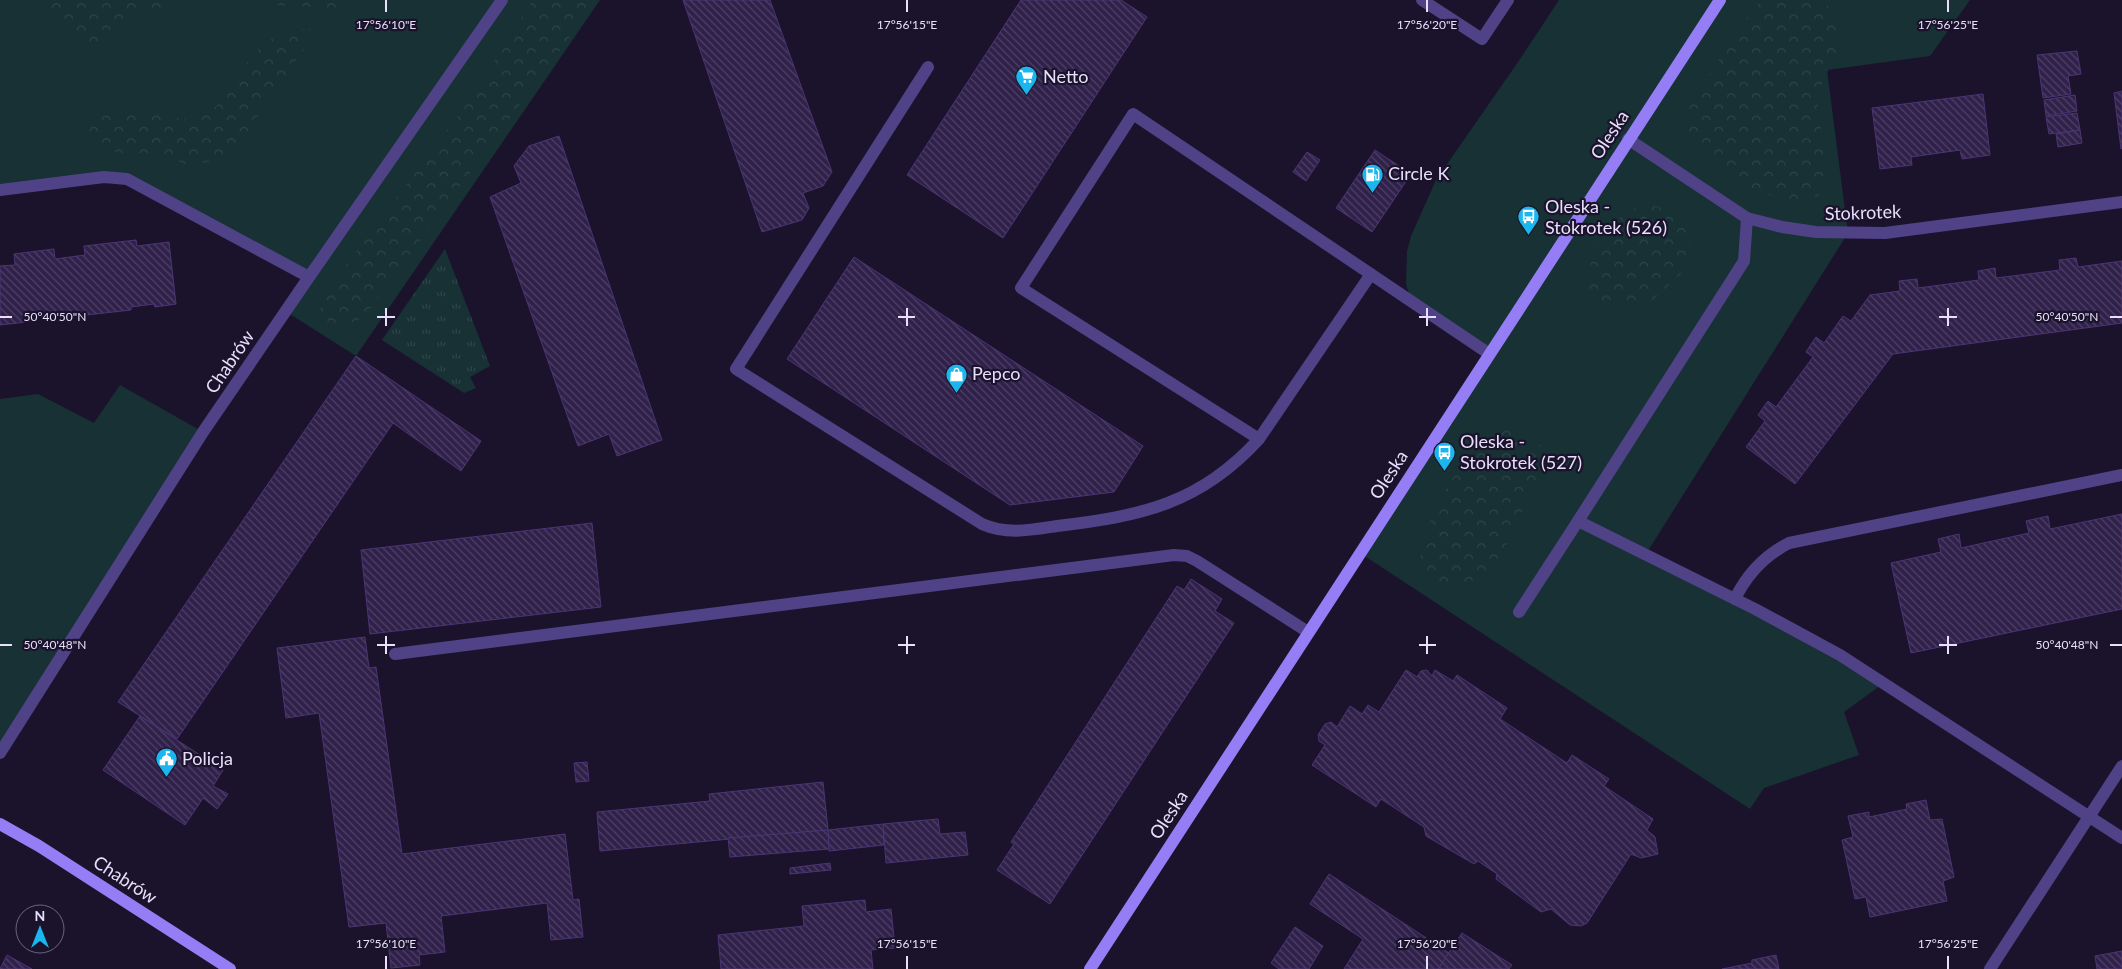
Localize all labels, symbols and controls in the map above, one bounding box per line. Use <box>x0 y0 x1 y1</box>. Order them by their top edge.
text: 17°56'10"E <box>356 17 416 32</box>
text: 17°56'15"E <box>877 17 937 32</box>
text: 17°56'20"E <box>1397 17 1457 32</box>
text: 17°56'25"E <box>1918 17 1978 32</box>
supermarket icon: Netto <box>1015 65 1039 96</box>
place label: Netto <box>1043 65 1088 87</box>
street label: Oleska <box>1585 106 1633 163</box>
fuel station icon: Circle K <box>1360 162 1384 193</box>
place label: Circle K <box>1388 162 1449 184</box>
place label: Oleska - Stokrotek (526) <box>1545 195 1667 238</box>
street label: Stokrotek <box>1824 200 1902 224</box>
bus stop icon: Oleska - Stokrotek (526) <box>1517 205 1541 236</box>
text: 50°40'50"N <box>24 309 86 324</box>
text: 50°40'50"N <box>2036 309 2098 324</box>
street label: Chabrów <box>200 326 258 397</box>
shop icon: Pepco <box>944 362 968 393</box>
place label: Pepco <box>972 362 1021 384</box>
place label: Oleska - Stokrotek (527) <box>1460 430 1582 473</box>
bus stop icon: Oleska - Stokrotek (527) <box>1432 440 1456 471</box>
street label: Oleska <box>1364 446 1412 503</box>
text: 50°40'48"N <box>24 637 86 652</box>
text: 50°40'48"N <box>2036 637 2098 652</box>
public building icon: Policja <box>154 747 178 778</box>
place label: Policja <box>182 747 233 769</box>
street label: Oleska <box>1144 786 1192 843</box>
street label: Chabrów <box>90 850 162 908</box>
north arrow <box>15 904 65 954</box>
text: N <box>35 907 45 924</box>
text: 17°56'10"E <box>356 936 416 951</box>
text: 17°56'15"E <box>877 936 937 951</box>
text: 17°56'20"E <box>1397 936 1457 951</box>
text: 17°56'25"E <box>1918 936 1978 951</box>

